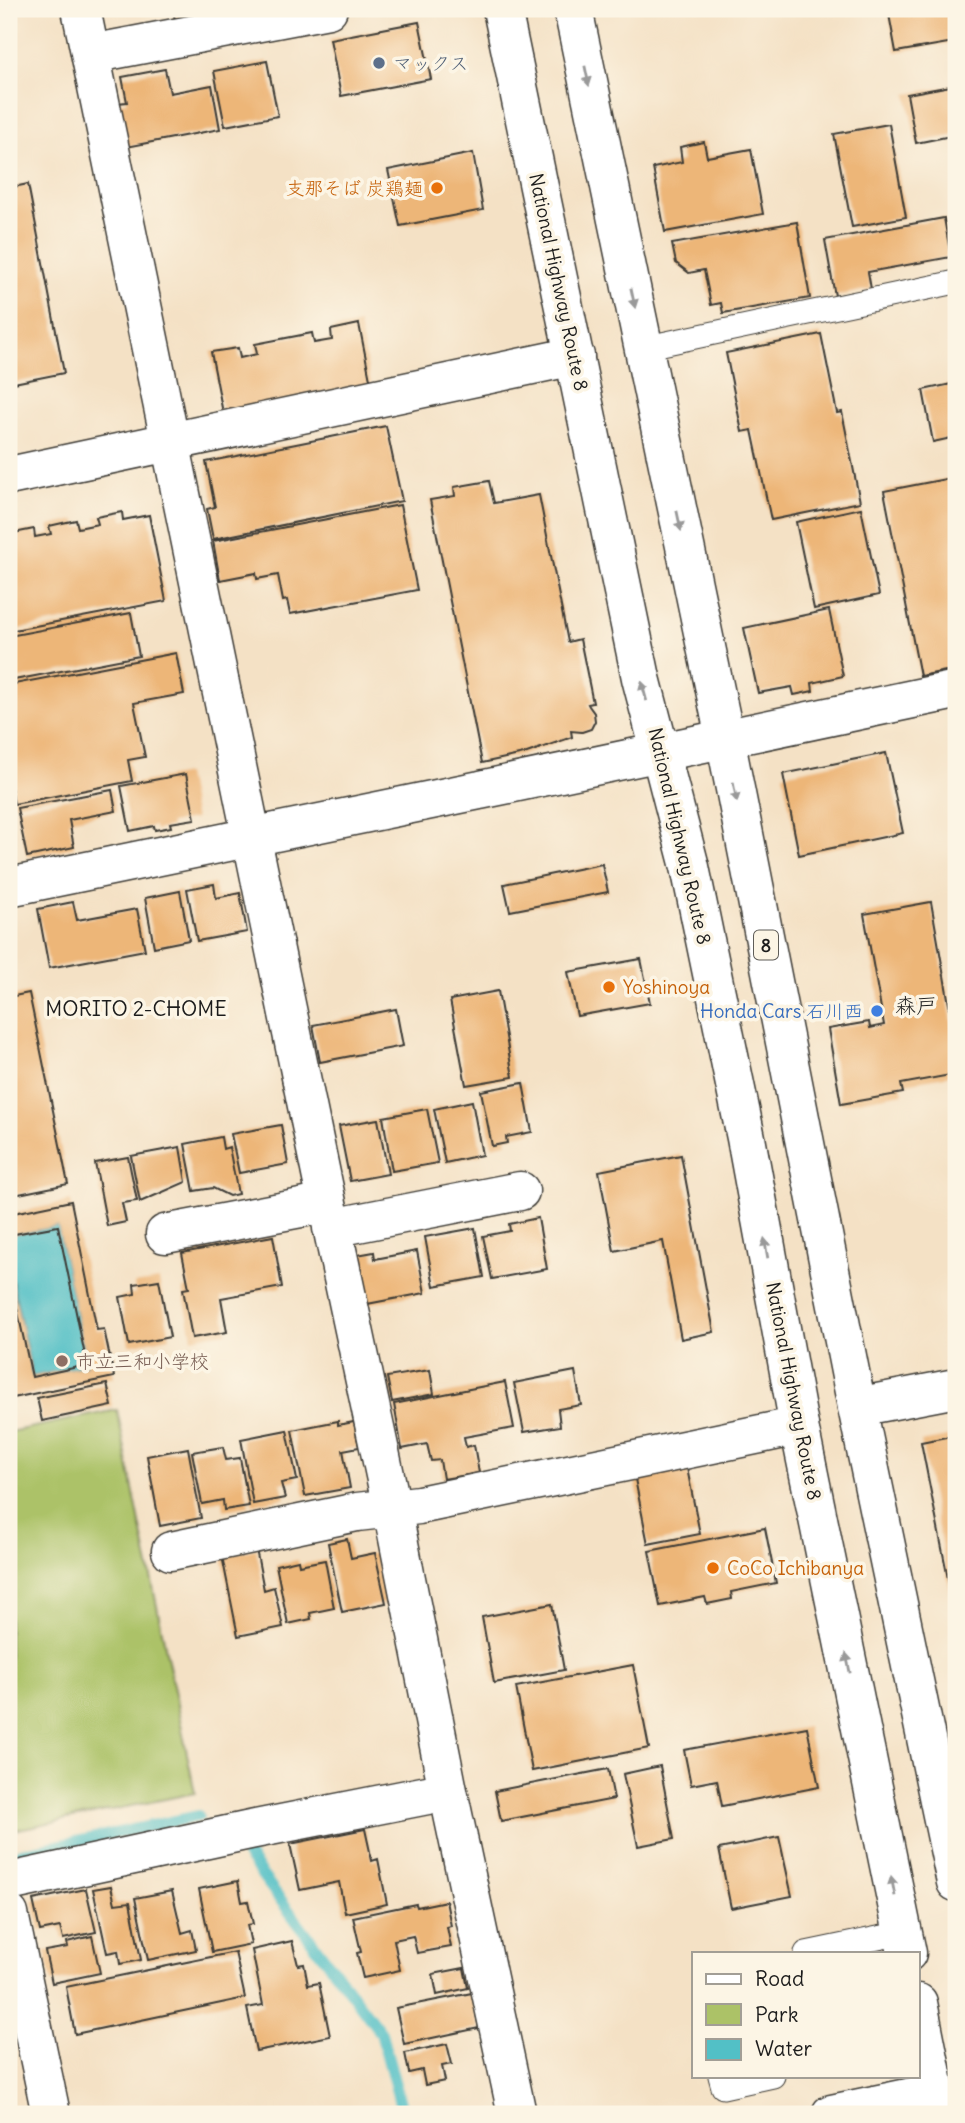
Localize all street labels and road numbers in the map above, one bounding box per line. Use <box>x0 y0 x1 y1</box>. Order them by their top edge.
street label: National Highway Route 8 <box>524 171 594 393</box>
street label: National Highway Route 8 <box>643 725 717 947</box>
road number: 8 <box>754 930 778 960</box>
street label: National Highway Route 8 <box>761 1280 827 1502</box>

